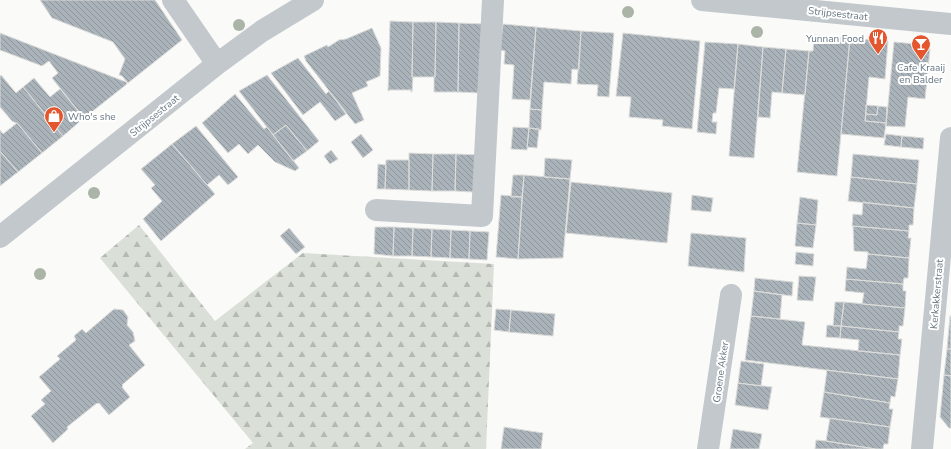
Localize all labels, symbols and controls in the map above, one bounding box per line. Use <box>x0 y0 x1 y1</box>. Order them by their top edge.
street label: Strijpsestraat <box>807 4 869 24</box>
restaurant icon: Yunnan Food <box>867 27 889 55</box>
place label: Yunnan Food <box>805 32 864 46</box>
bar icon: Cafe Kraaij en Balder <box>910 33 932 61</box>
place label: Cafe Kraaij en Balder <box>897 61 945 87</box>
street label: Strijpsestraat <box>127 91 183 140</box>
shop icon: Who's she <box>43 105 65 133</box>
place label: Who's she <box>68 110 116 124</box>
street label: Kerkakkerstraat <box>927 258 947 330</box>
street label: Groene Akker <box>710 340 732 403</box>

